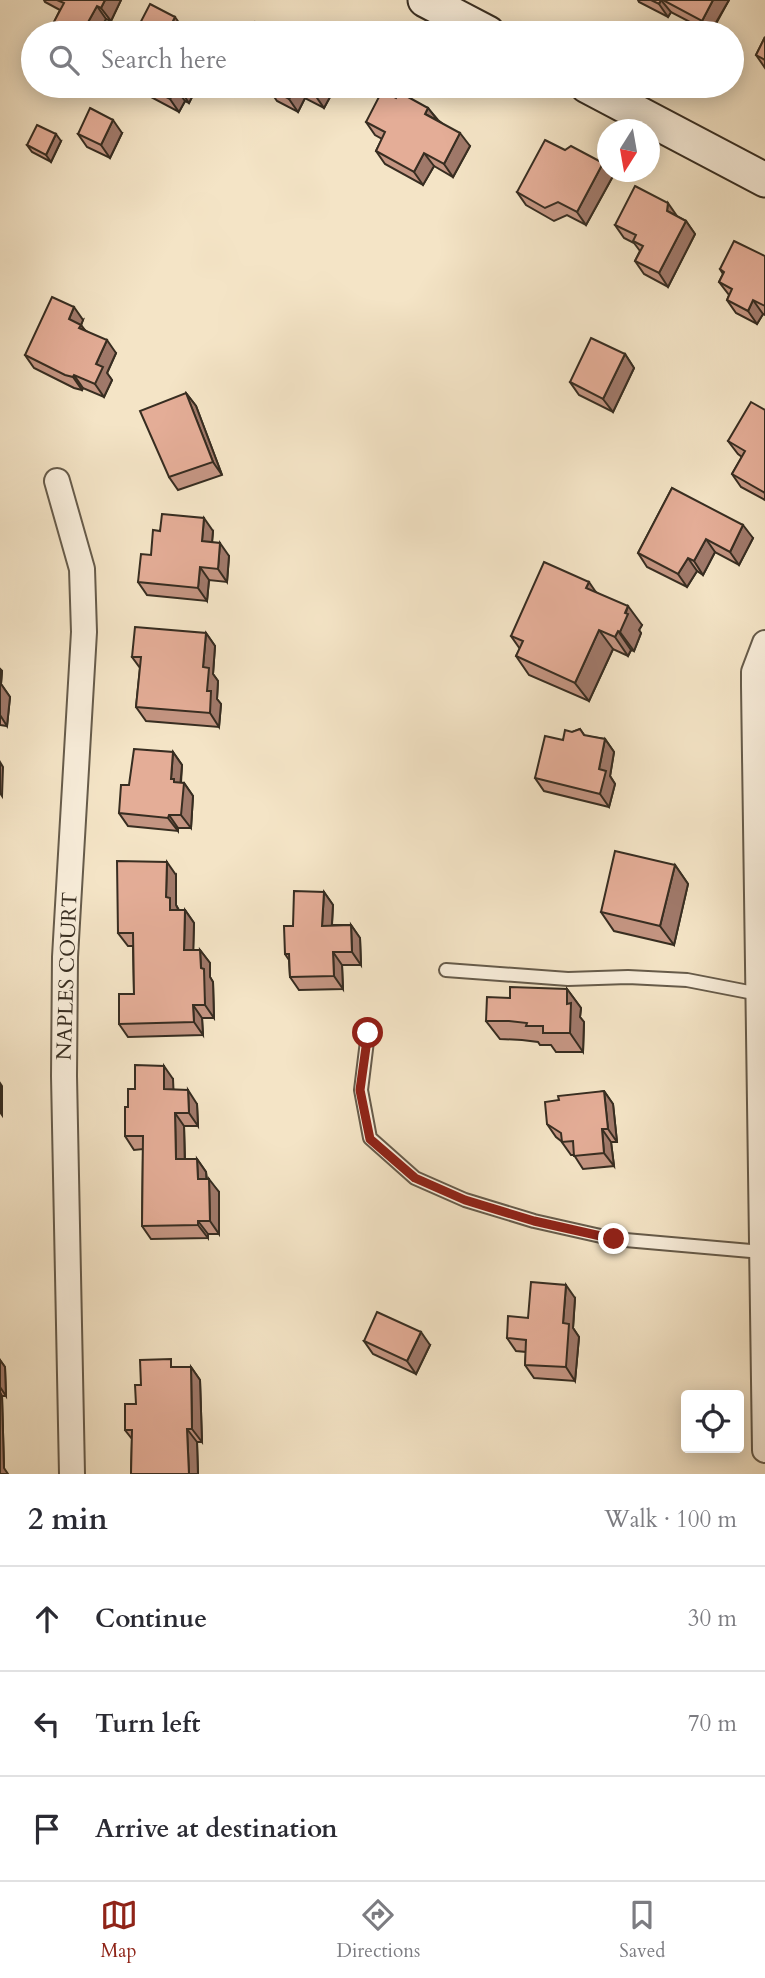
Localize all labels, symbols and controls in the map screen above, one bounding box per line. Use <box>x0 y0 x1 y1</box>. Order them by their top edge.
search box <box>21 21 744 98</box>
icon: search <box>45 41 83 79</box>
text: Search here <box>101 42 227 77</box>
north arrow <box>597 119 660 182</box>
street label: NAPLES COURT <box>50 891 84 1061</box>
route start <box>352 1017 383 1048</box>
route end <box>598 1223 629 1254</box>
map controls <box>681 1390 744 1453</box>
button: locate <box>681 1390 744 1453</box>
text: 2 min <box>28 1499 108 1540</box>
text: Walk · 100 m <box>604 1504 737 1535</box>
icon: ahead <box>28 1600 66 1638</box>
text: Continue <box>95 1601 207 1636</box>
text: 30 m <box>688 1603 737 1634</box>
icon: left <box>28 1705 66 1743</box>
text: Turn left <box>95 1706 200 1741</box>
text: 70 m <box>688 1708 737 1739</box>
icon: arrive <box>28 1810 66 1848</box>
text: Arrive at destination <box>95 1811 338 1846</box>
tab: Map <box>100 1896 138 1964</box>
tab: Directions <box>337 1896 420 1964</box>
tab: Saved <box>619 1896 665 1964</box>

